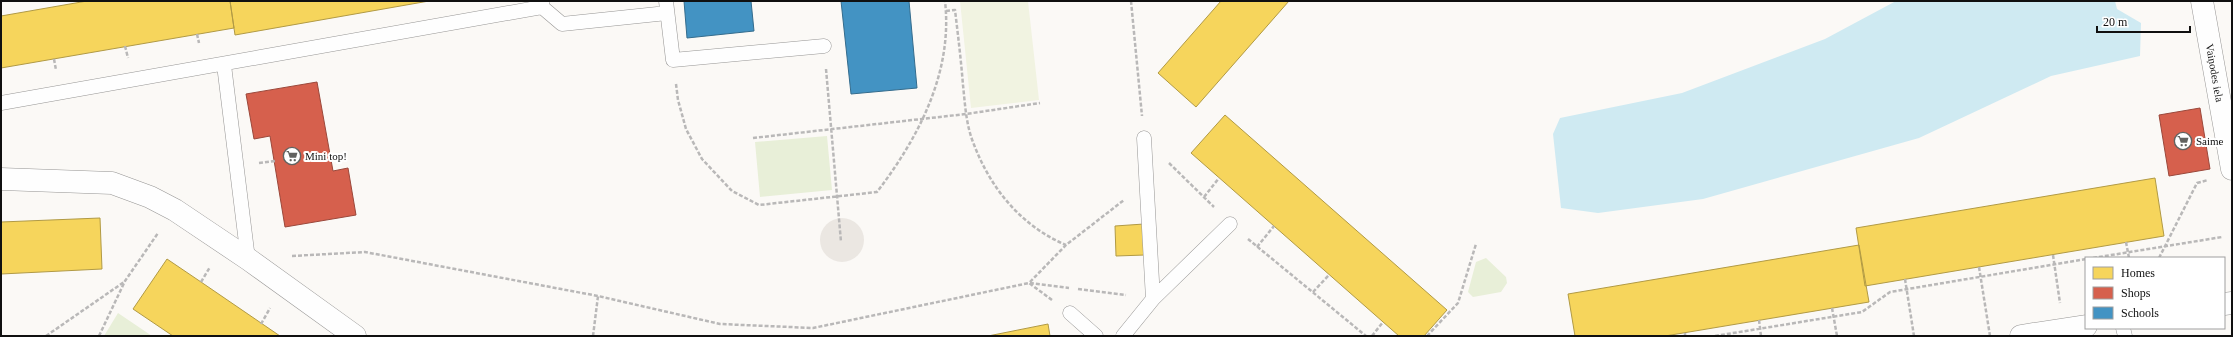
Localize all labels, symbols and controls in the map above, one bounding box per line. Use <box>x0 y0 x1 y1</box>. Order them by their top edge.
scale bar <box>2097 8 2190 34</box>
text: 20 m <box>2103 15 2128 29</box>
street label: Vaiņodes iela <box>2204 43 2226 103</box>
supermarket icon: Saime <box>2173 131 2193 151</box>
place label: Saime <box>2196 135 2224 147</box>
supermarket icon: Mini top! <box>282 146 302 166</box>
place label: Mini top! <box>305 150 347 162</box>
legend <box>2085 257 2225 329</box>
text: Homes <box>2121 266 2155 280</box>
text: Shops <box>2121 286 2151 300</box>
text: Schools <box>2121 306 2159 320</box>

